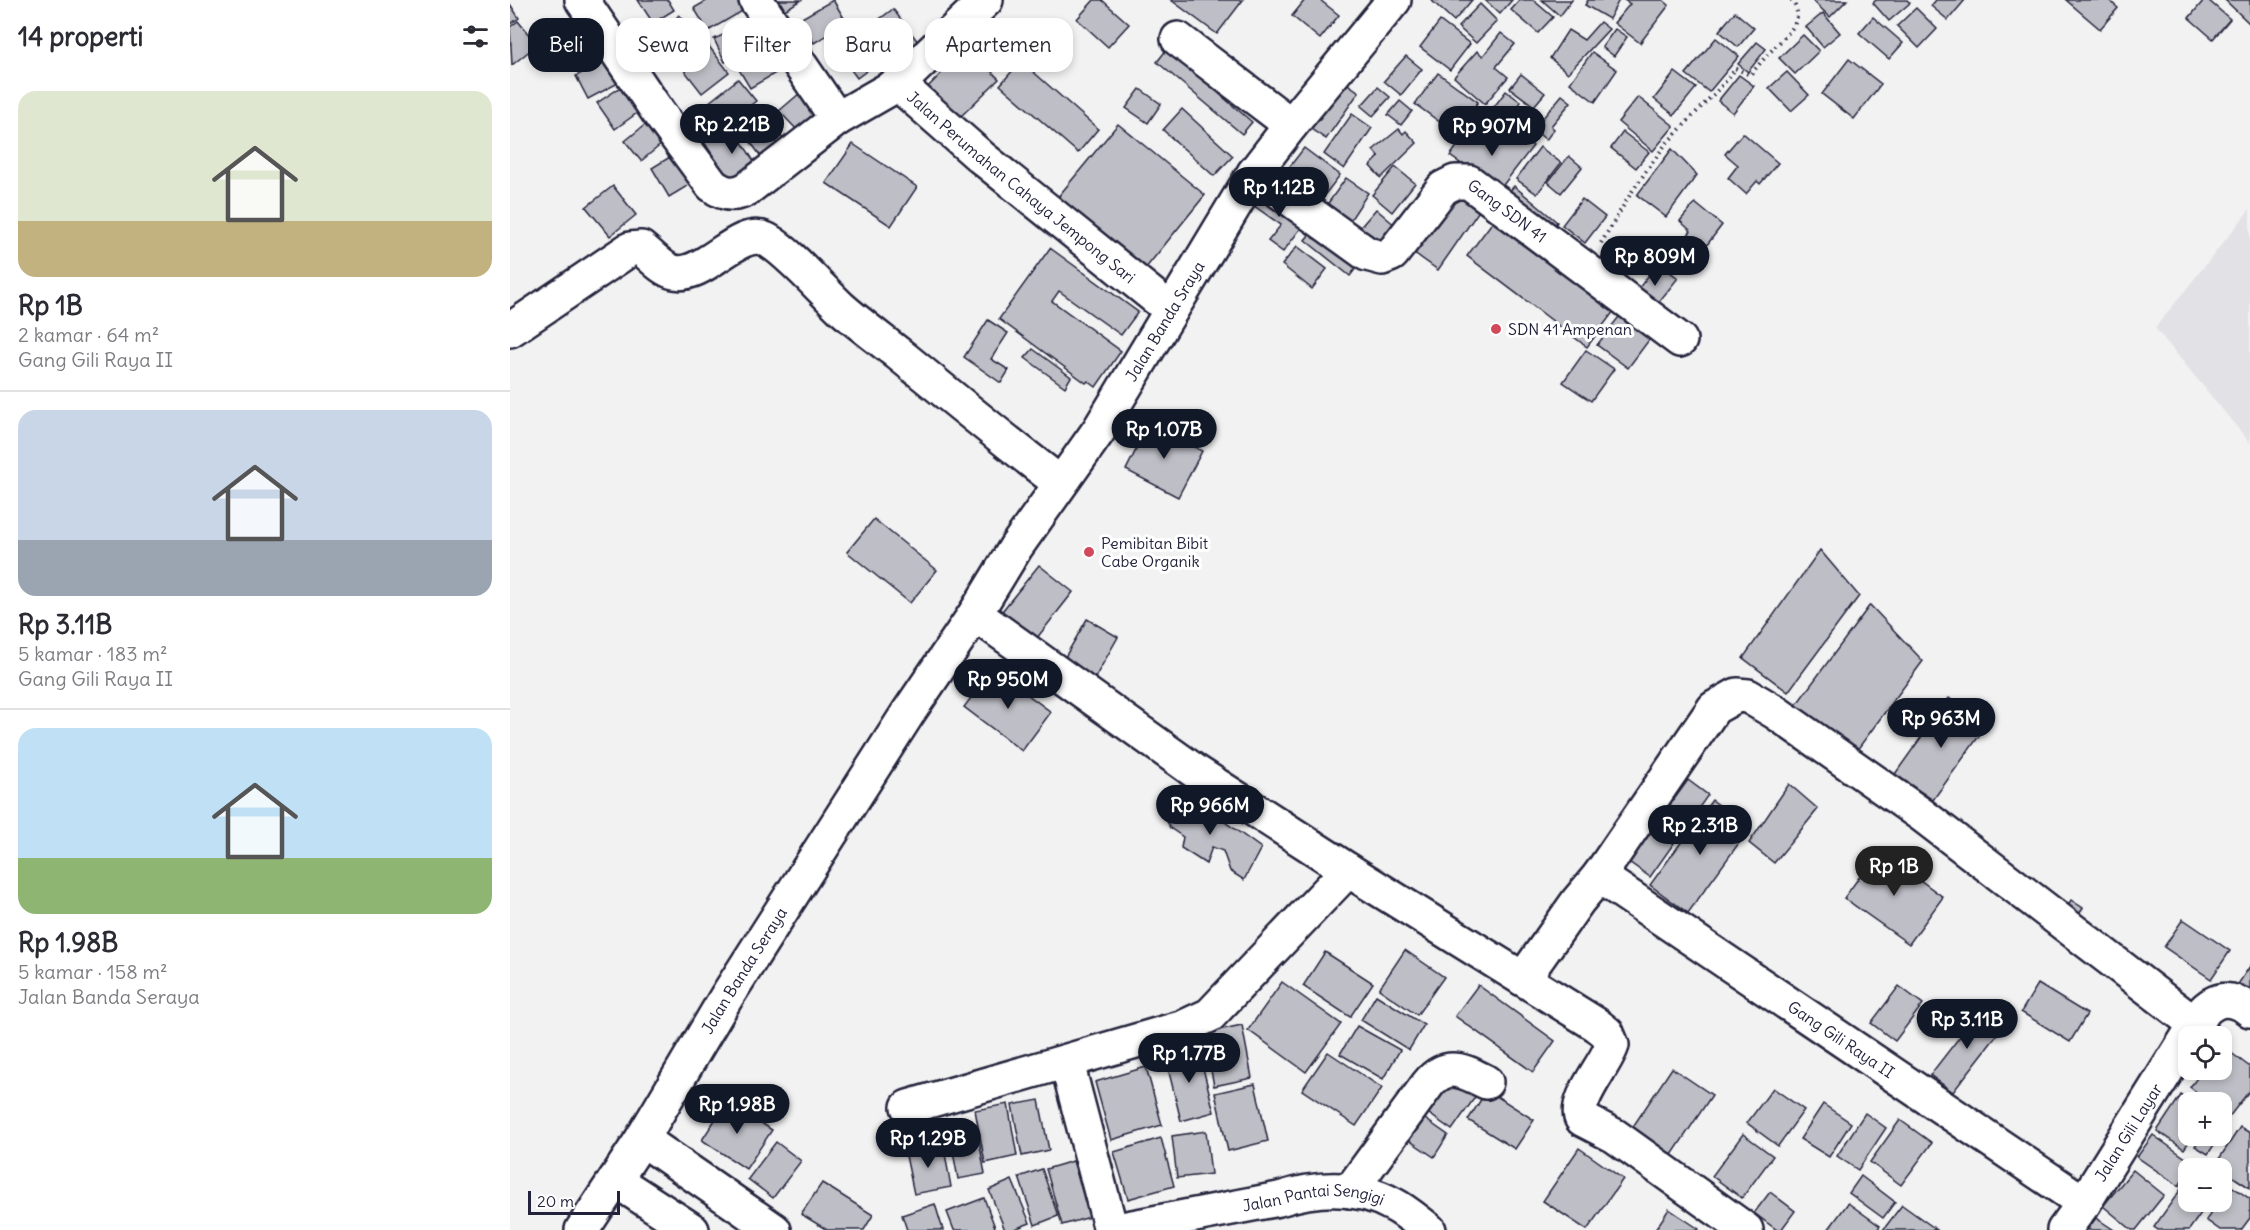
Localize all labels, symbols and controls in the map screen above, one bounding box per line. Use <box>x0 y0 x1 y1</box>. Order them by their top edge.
chip: Beli <box>528 18 604 72</box>
chip: Sewa <box>616 18 710 72</box>
chip: Filter <box>722 18 812 72</box>
chip: Baru <box>824 18 913 72</box>
chip: Apartemen <box>925 18 1073 72</box>
text: 14 properti <box>18 20 143 53</box>
icon: filters <box>459 20 492 53</box>
street label: Jalan Perumahan Cahaya Jempong Sari <box>903 87 1139 287</box>
pin: Rp 2.21B <box>670 104 794 155</box>
pin: Rp 907M <box>1437 106 1547 157</box>
text: Rp 2.21B <box>694 111 770 136</box>
text: Rp 907M <box>1452 113 1532 138</box>
icon: home <box>201 130 309 238</box>
pin: Rp 1.12B <box>1217 167 1341 218</box>
text: Rp 1.12B <box>1243 174 1315 199</box>
street label: Gang SDN 41 <box>1464 175 1551 247</box>
pin: Rp 809M <box>1600 236 1710 287</box>
text: Rp 809M <box>1614 243 1696 268</box>
street label: Jalan Banda Sraya <box>1121 257 1209 385</box>
text: Rp 1B <box>18 289 83 322</box>
place label: SDN 41 Ampenan <box>1508 319 1632 339</box>
text: 2 kamar · 64 m² <box>18 322 159 347</box>
marker: SDN 41 Ampenan <box>1489 322 1503 336</box>
text: Gang Gili Raya II <box>18 347 173 372</box>
pin: Rp 1.07B <box>1102 409 1226 460</box>
text: Rp 1.07B <box>1126 416 1202 441</box>
icon: home <box>201 449 309 557</box>
place label: Pemibitan Bibit Cabe Organik <box>1101 533 1209 571</box>
marker: Pemibitan Bibit Cabe Organik <box>1082 545 1096 559</box>
text: Rp 3.11B <box>18 608 112 641</box>
text: 5 kamar · 183 m² <box>18 641 167 666</box>
pin: Rp 950M <box>953 659 1063 710</box>
text: Gang Gili Raya II <box>18 666 173 691</box>
text: Rp 950M <box>967 666 1049 691</box>
pin: Rp 963M <box>1886 698 1996 749</box>
text: Rp 963M <box>1901 705 1981 730</box>
icon: home <box>201 767 309 875</box>
pin: Rp 966M <box>1155 785 1265 836</box>
text: Rp 966M <box>1170 792 1250 817</box>
pin: Rp 2.31B <box>1638 805 1762 856</box>
text: Rp 2.31B <box>1662 812 1738 837</box>
pin: Rp 1B <box>1852 846 1936 897</box>
text: Rp 1B <box>1869 853 1919 878</box>
street label: Jalan Banda Seraya <box>697 904 791 1037</box>
text: Rp 1.98B <box>18 926 118 959</box>
text: 5 kamar · 158 m² <box>18 959 168 984</box>
text: Jalan Banda Seraya <box>18 984 200 1009</box>
street label: Gang Gili Raya II <box>1784 996 1898 1082</box>
pin: Rp 3.11B <box>1905 999 2029 1050</box>
text: Rp 3.11B <box>1931 1006 2003 1031</box>
map controls <box>2178 1026 2232 1212</box>
button: locate <box>2178 1026 2232 1080</box>
pin: Rp 1.77B <box>1127 1033 1251 1084</box>
text: Rp 1.77B <box>1152 1040 1226 1065</box>
street label: Jalan Gili Layar <box>2090 1079 2167 1185</box>
pin: Rp 1.98B <box>675 1084 799 1135</box>
text: Rp 1.98B <box>698 1091 776 1116</box>
button: + <box>2178 1092 2232 1146</box>
pin: Rp 1.29B <box>866 1118 990 1169</box>
text: Rp 1.29B <box>890 1125 966 1150</box>
button: − <box>2178 1158 2232 1212</box>
street label: Jalan Pantai Sengigi <box>1241 1180 1388 1216</box>
scale bar <box>528 1188 620 1216</box>
text: 20 m <box>537 1191 574 1211</box>

